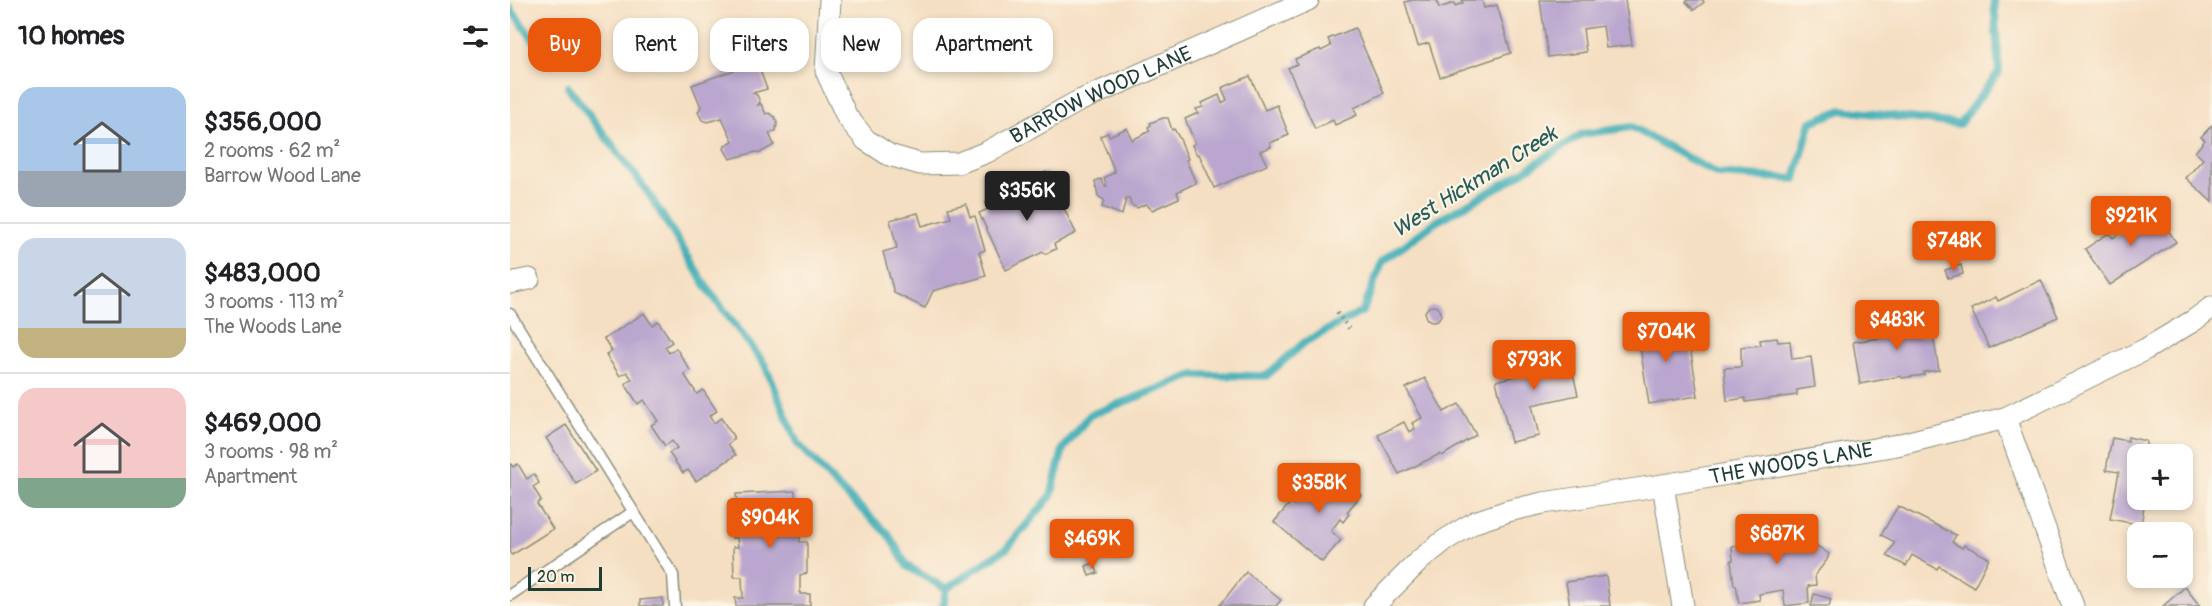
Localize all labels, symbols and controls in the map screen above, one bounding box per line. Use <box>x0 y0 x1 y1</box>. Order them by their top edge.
chip: Buy <box>528 18 601 72</box>
chip: Rent <box>613 18 698 72</box>
chip: Filters <box>710 18 809 72</box>
chip: New <box>821 18 901 72</box>
chip: Apartment <box>913 18 1053 72</box>
text: 10 homes <box>18 20 124 52</box>
icon: filters <box>459 20 492 53</box>
street label: BARROW WOOD LANE <box>1005 40 1196 150</box>
text: $356,000 <box>204 106 322 138</box>
icon: home <box>66 111 138 183</box>
water label: West Hickman Creek <box>1387 119 1564 244</box>
text: 2 rooms · 62 m² <box>204 138 340 163</box>
text: Barrow Wood Lane <box>204 163 361 188</box>
pin: $356K <box>985 171 1069 222</box>
text: $356K <box>999 178 1055 203</box>
pin: $921K <box>2089 196 2173 247</box>
text: $921K <box>2105 203 2157 228</box>
pin: $748K <box>1912 221 1996 272</box>
text: $748K <box>1926 228 1982 253</box>
text: $483,000 <box>204 257 321 289</box>
icon: home <box>66 262 138 334</box>
text: 3 rooms · 113 m² <box>204 289 344 314</box>
pin: $483K <box>1855 300 1939 351</box>
text: $483K <box>1869 307 1925 332</box>
pin: $704K <box>1624 312 1708 363</box>
text: The Woods Lane <box>204 314 342 339</box>
text: $704K <box>1637 319 1695 344</box>
pin: $793K <box>1492 340 1576 391</box>
text: $793K <box>1507 347 1561 372</box>
text: $469,000 <box>204 407 322 439</box>
icon: home <box>66 412 138 484</box>
street label: THE WOODS LANE <box>1707 436 1875 491</box>
text: 3 rooms · 98 m² <box>204 439 338 464</box>
map controls <box>2127 444 2193 588</box>
button: + <box>2127 444 2193 510</box>
pin: $358K <box>1277 463 1361 514</box>
text: Apartment <box>204 464 297 489</box>
text: $358K <box>1292 470 1346 495</box>
pin: $904K <box>728 498 812 549</box>
text: $904K <box>741 505 799 530</box>
pin: $687K <box>1735 514 1819 565</box>
pin: $469K <box>1050 519 1134 570</box>
text: $687K <box>1749 521 1805 546</box>
button: − <box>2127 522 2193 588</box>
text: $469K <box>1064 526 1120 551</box>
scale bar <box>528 564 602 592</box>
text: 20 m <box>537 567 575 587</box>

